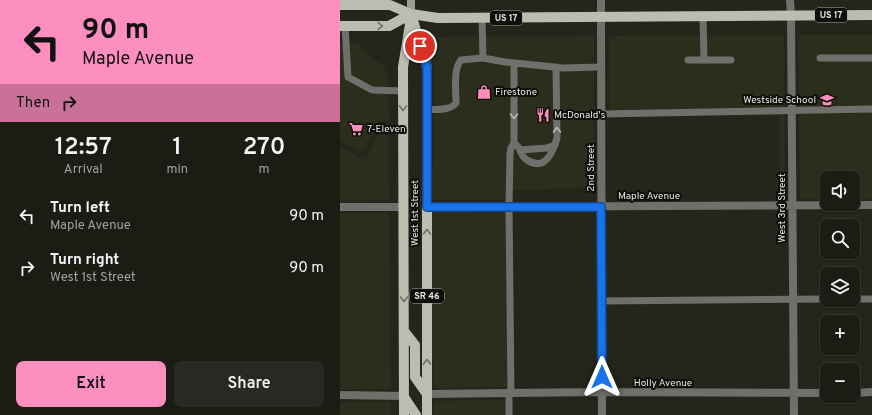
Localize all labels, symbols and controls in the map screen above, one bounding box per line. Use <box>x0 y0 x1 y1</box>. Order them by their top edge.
road number: US 17 <box>815 8 847 22</box>
road number: US 17 <box>490 11 522 25</box>
text: 90 m <box>82 13 149 49</box>
icon: left <box>16 16 68 68</box>
one-way arrow <box>377 22 383 30</box>
pin <box>403 29 437 63</box>
icon: arrive <box>409 35 431 57</box>
text: Maple Avenue <box>82 48 194 71</box>
shop icon: Firestone <box>476 84 492 100</box>
place label: Firestone <box>495 86 537 99</box>
icon: right <box>58 92 80 114</box>
school or university icon: Westside School <box>819 92 835 108</box>
text: Then <box>16 94 50 113</box>
place label: Westside School <box>743 94 816 107</box>
one-way arrow <box>399 105 407 111</box>
restaurant icon: McDonald's <box>535 107 551 123</box>
place label: McDonald's <box>554 109 606 122</box>
one-way arrow <box>510 113 518 119</box>
supermarket icon: 7-Eleven <box>348 121 364 137</box>
place label: 7-Eleven <box>367 123 406 136</box>
one-way arrow <box>553 127 561 133</box>
text: 12:57 <box>55 133 112 163</box>
text: 1 <box>173 133 182 163</box>
text: 270 <box>243 133 285 163</box>
street label: 2nd Street <box>585 144 598 192</box>
text: Arrival <box>64 162 103 178</box>
text: min <box>166 162 188 178</box>
text: m <box>259 162 270 178</box>
map controls <box>820 171 860 403</box>
button: sound <box>820 171 860 211</box>
street label: West 3rd Street <box>776 173 789 243</box>
street label: West 1st Street <box>409 180 422 246</box>
street label: Maple Avenue <box>618 190 680 203</box>
text: Turn left <box>50 199 110 218</box>
icon: left <box>16 205 38 227</box>
text: 90 m <box>289 207 324 226</box>
text: Maple Avenue <box>50 218 131 234</box>
button: search <box>820 219 860 259</box>
one-way arrow <box>423 229 431 235</box>
text: Turn right <box>50 251 119 270</box>
icon: right <box>16 257 38 279</box>
text: 90 m <box>289 259 324 278</box>
button: layers <box>820 267 860 307</box>
text: West 1st Street <box>50 270 136 286</box>
road number: SR 46 <box>410 289 444 303</box>
one-way arrow <box>400 296 408 302</box>
button: + <box>820 315 860 355</box>
position arrow <box>581 356 623 398</box>
one-way arrow <box>423 359 431 365</box>
button: Exit <box>16 361 166 407</box>
button: Share <box>174 361 324 407</box>
button: − <box>820 363 860 403</box>
street label: Holly Avenue <box>634 377 692 390</box>

